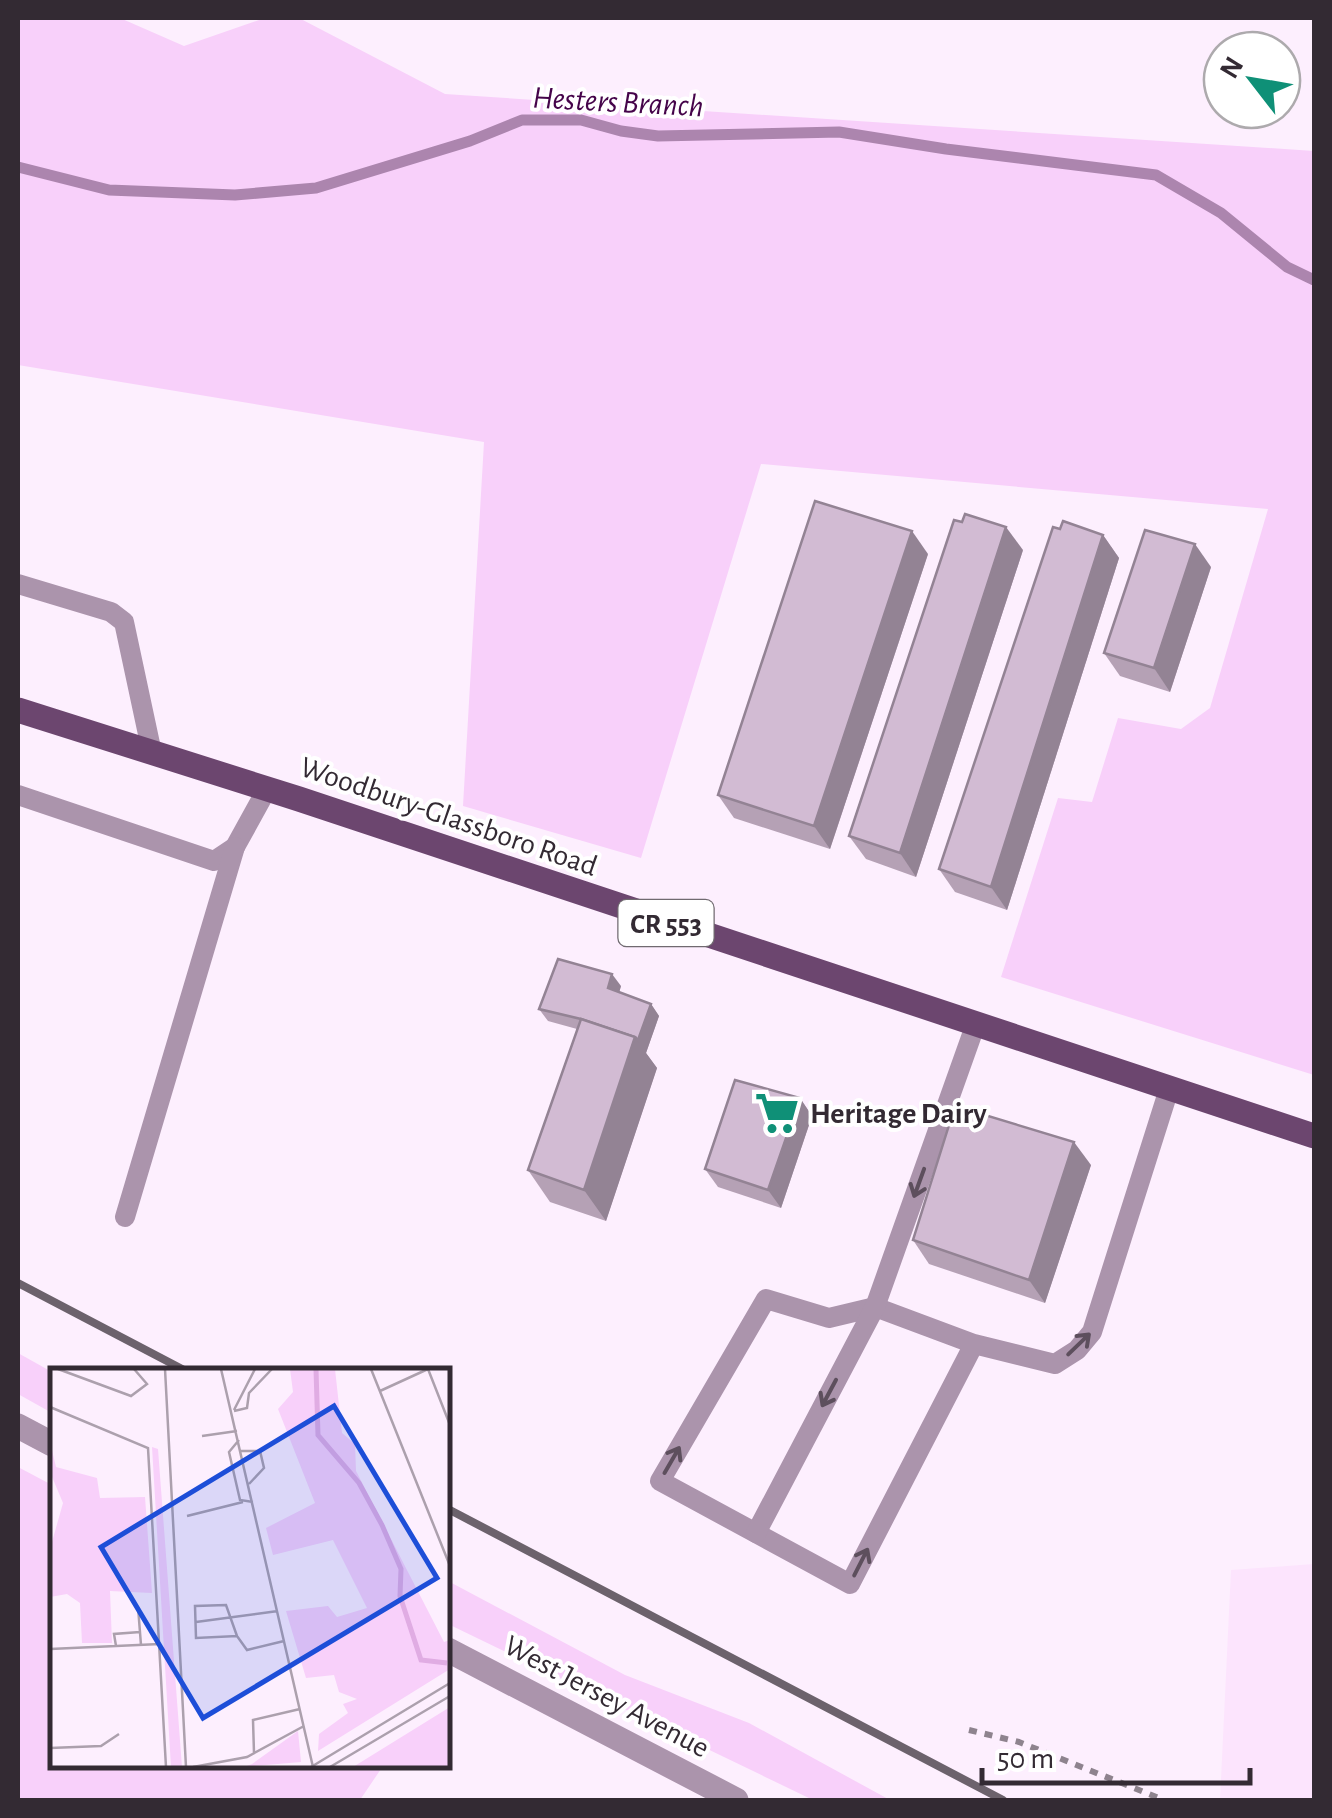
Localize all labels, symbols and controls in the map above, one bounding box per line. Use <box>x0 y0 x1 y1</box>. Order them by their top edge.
north arrow <box>1202 30 1302 130</box>
text: N <box>1215 53 1249 84</box>
water label: Hesters Branch <box>532 82 704 122</box>
street label: Woodbury-Glassboro Road <box>296 752 601 882</box>
road number: CR 553 <box>618 900 714 946</box>
supermarket icon: Heritage Dairy <box>753 1089 801 1137</box>
place label: Heritage Dairy <box>810 1099 987 1129</box>
one-way arrow <box>909 1167 927 1198</box>
one-way arrow <box>1067 1332 1091 1356</box>
inset map <box>50 1368 450 1768</box>
one-way arrow <box>819 1377 839 1407</box>
one-way arrow <box>662 1447 682 1475</box>
one-way arrow <box>852 1547 872 1577</box>
street label: West Jersey Avenue <box>499 1630 714 1763</box>
scale bar <box>982 1723 1250 1785</box>
text: 50 m <box>997 1744 1054 1774</box>

